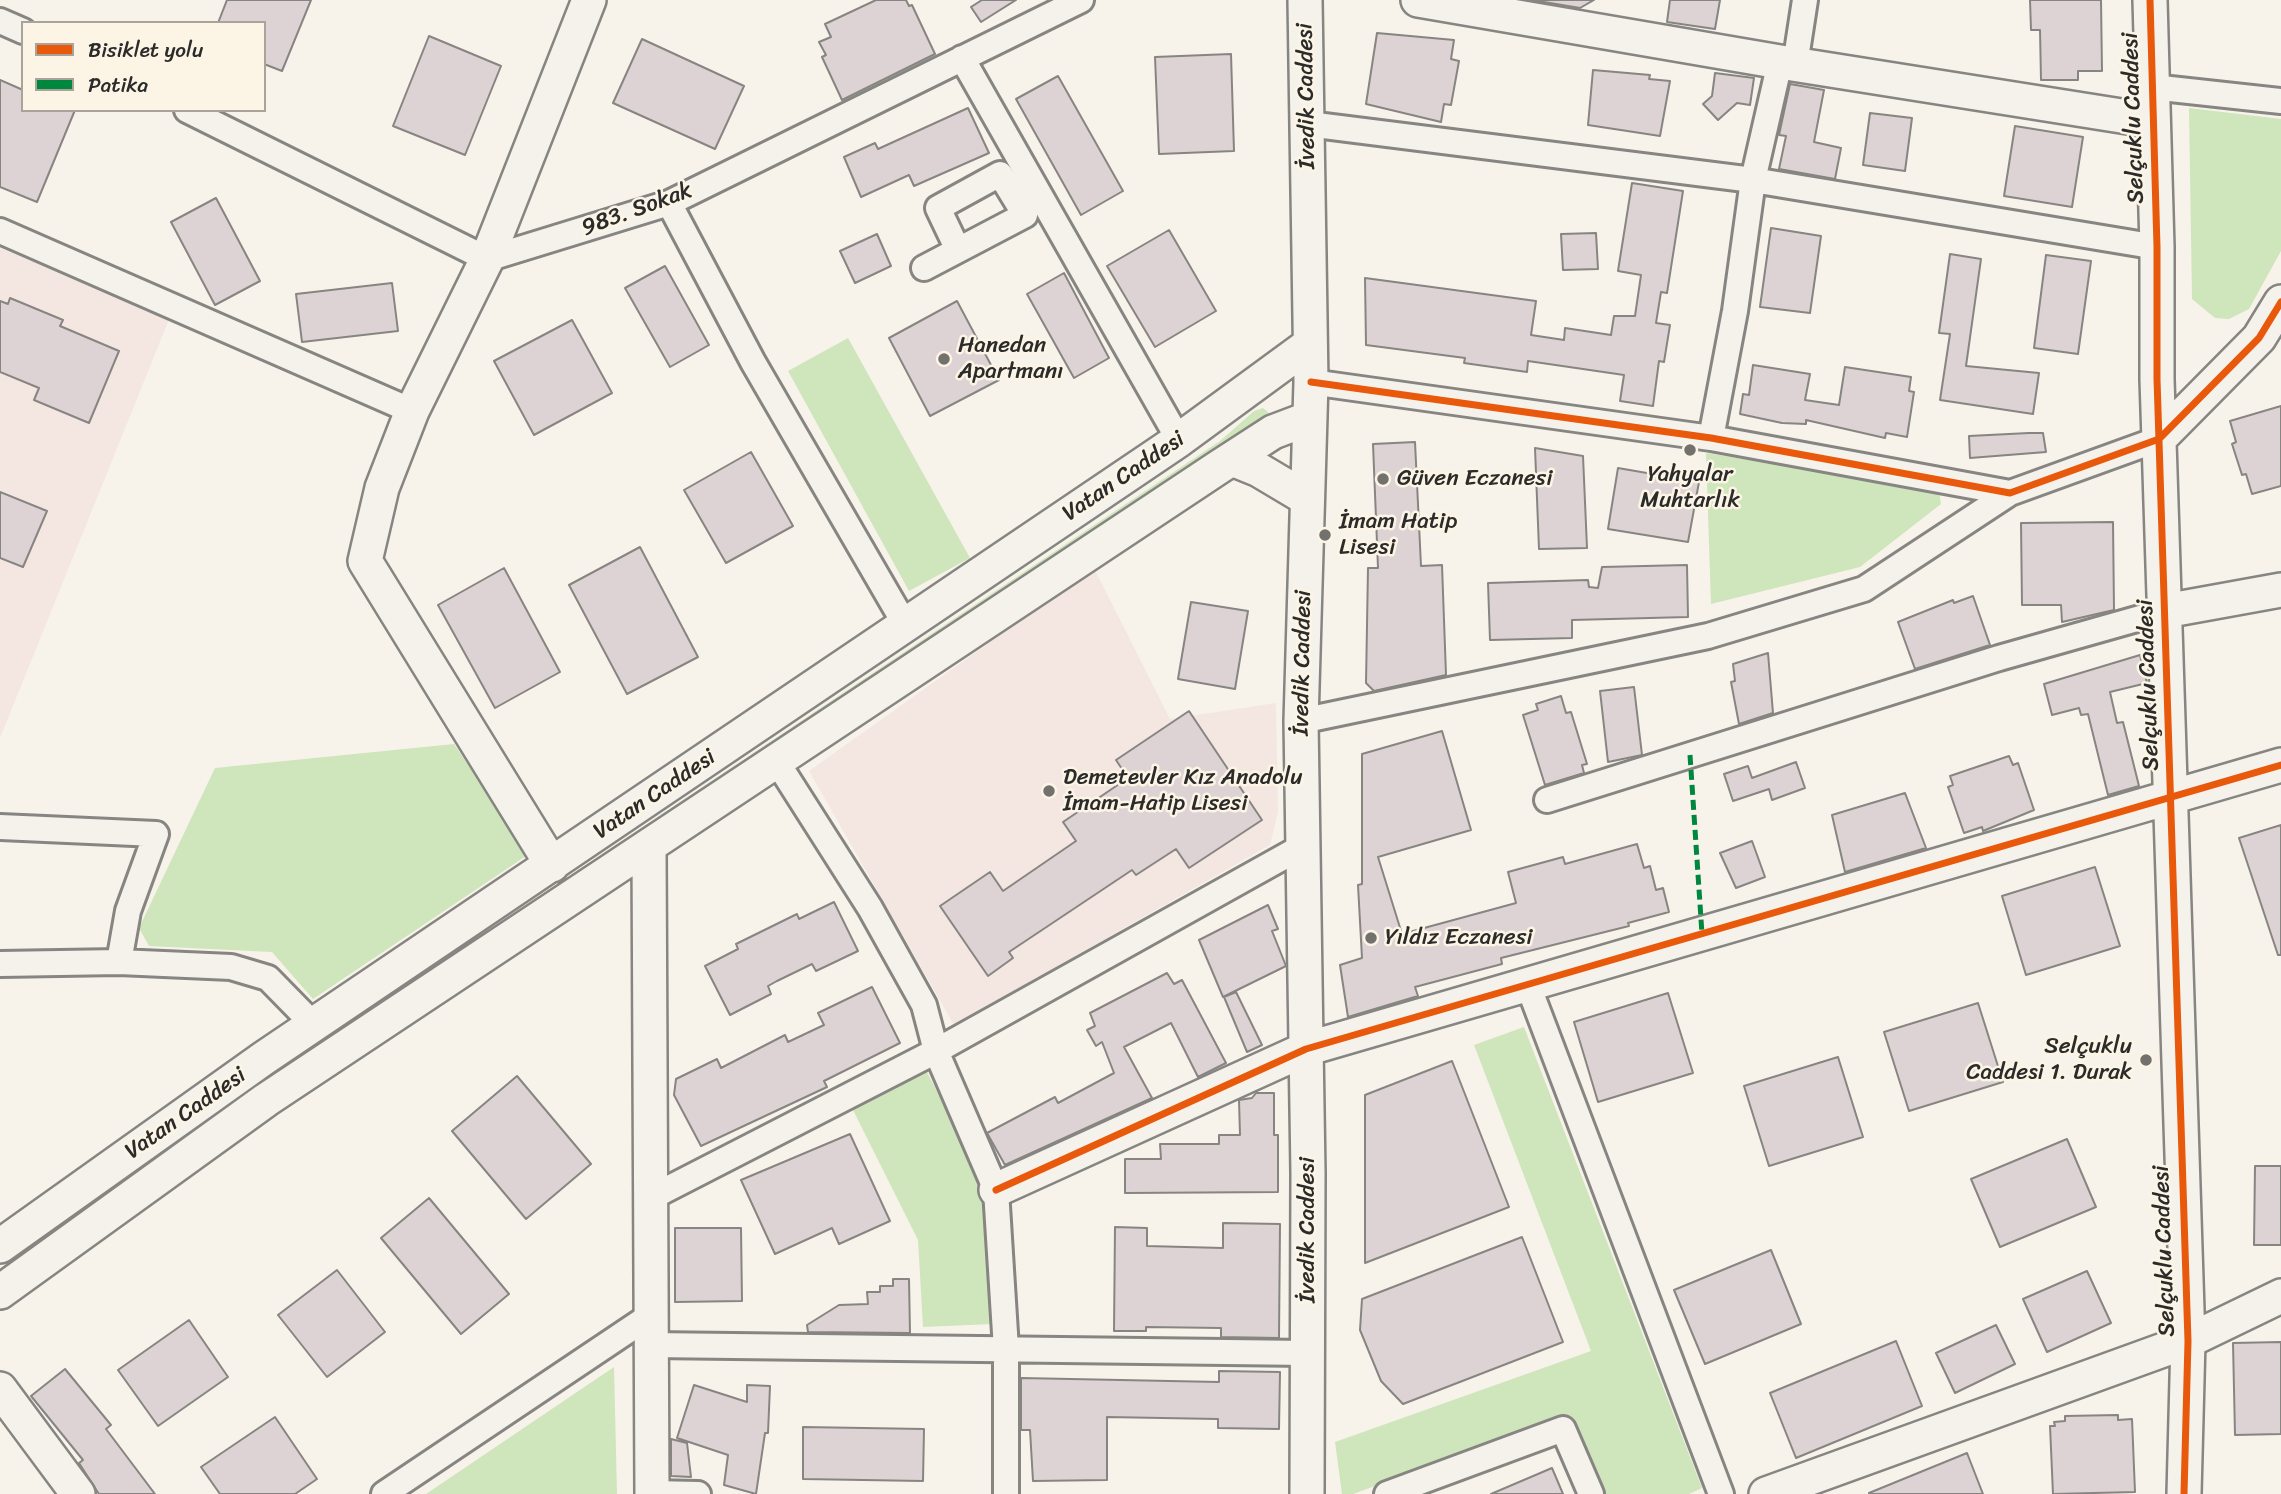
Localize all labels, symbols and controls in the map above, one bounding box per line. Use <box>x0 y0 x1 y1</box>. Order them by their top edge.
legend <box>21 21 266 112</box>
street label: İvedik Caddesi <box>1292 23 1322 169</box>
text: Bisiklet yolu <box>88 31 203 69</box>
street label: Selçuklu Caddesi <box>2117 32 2151 204</box>
text: Patika <box>88 66 148 104</box>
street label: 983. Sokak <box>578 177 696 243</box>
place label: Hanedan Apartmanı <box>958 332 1063 386</box>
marker: Hanedan Apartmanı <box>936 351 952 367</box>
street label: Vatan Caddesi <box>1058 426 1190 528</box>
marker: Yahyalar Muhtarlık <box>1682 442 1698 458</box>
place label: Yahyalar Muhtarlık <box>1640 461 1740 515</box>
place label: Güven Eczanesi <box>1397 465 1553 493</box>
marker: Güven Eczanesi <box>1375 471 1391 487</box>
place label: İmam Hatip Lisesi <box>1339 508 1457 562</box>
marker: İmam Hatip Lisesi <box>1317 527 1333 543</box>
street label: İvedik Caddesi <box>1288 590 1318 736</box>
street label: Selçuklu Caddesi <box>2132 599 2166 771</box>
street label: Vatan Caddesi <box>589 744 721 846</box>
place label: Demetevler Kız Anadolu İmam-Hatip Lisesi <box>1063 764 1303 818</box>
marker: Demetevler Kız Anadolu İmam-Hatip Lisesi <box>1041 783 1057 799</box>
place label: Yıldız Eczanesi <box>1385 924 1533 952</box>
marker: Yıldız Eczanesi <box>1363 930 1379 946</box>
place label: Selçuklu Caddesi 1. Durak <box>1966 1033 2132 1087</box>
marker: Selçuklu Caddesi 1. Durak <box>2138 1052 2154 1068</box>
street label: Vatan Caddesi <box>120 1062 252 1166</box>
street label: İvedik Caddesi <box>1294 1157 1322 1303</box>
street label: Selçuklu Caddesi <box>2148 1165 2182 1337</box>

